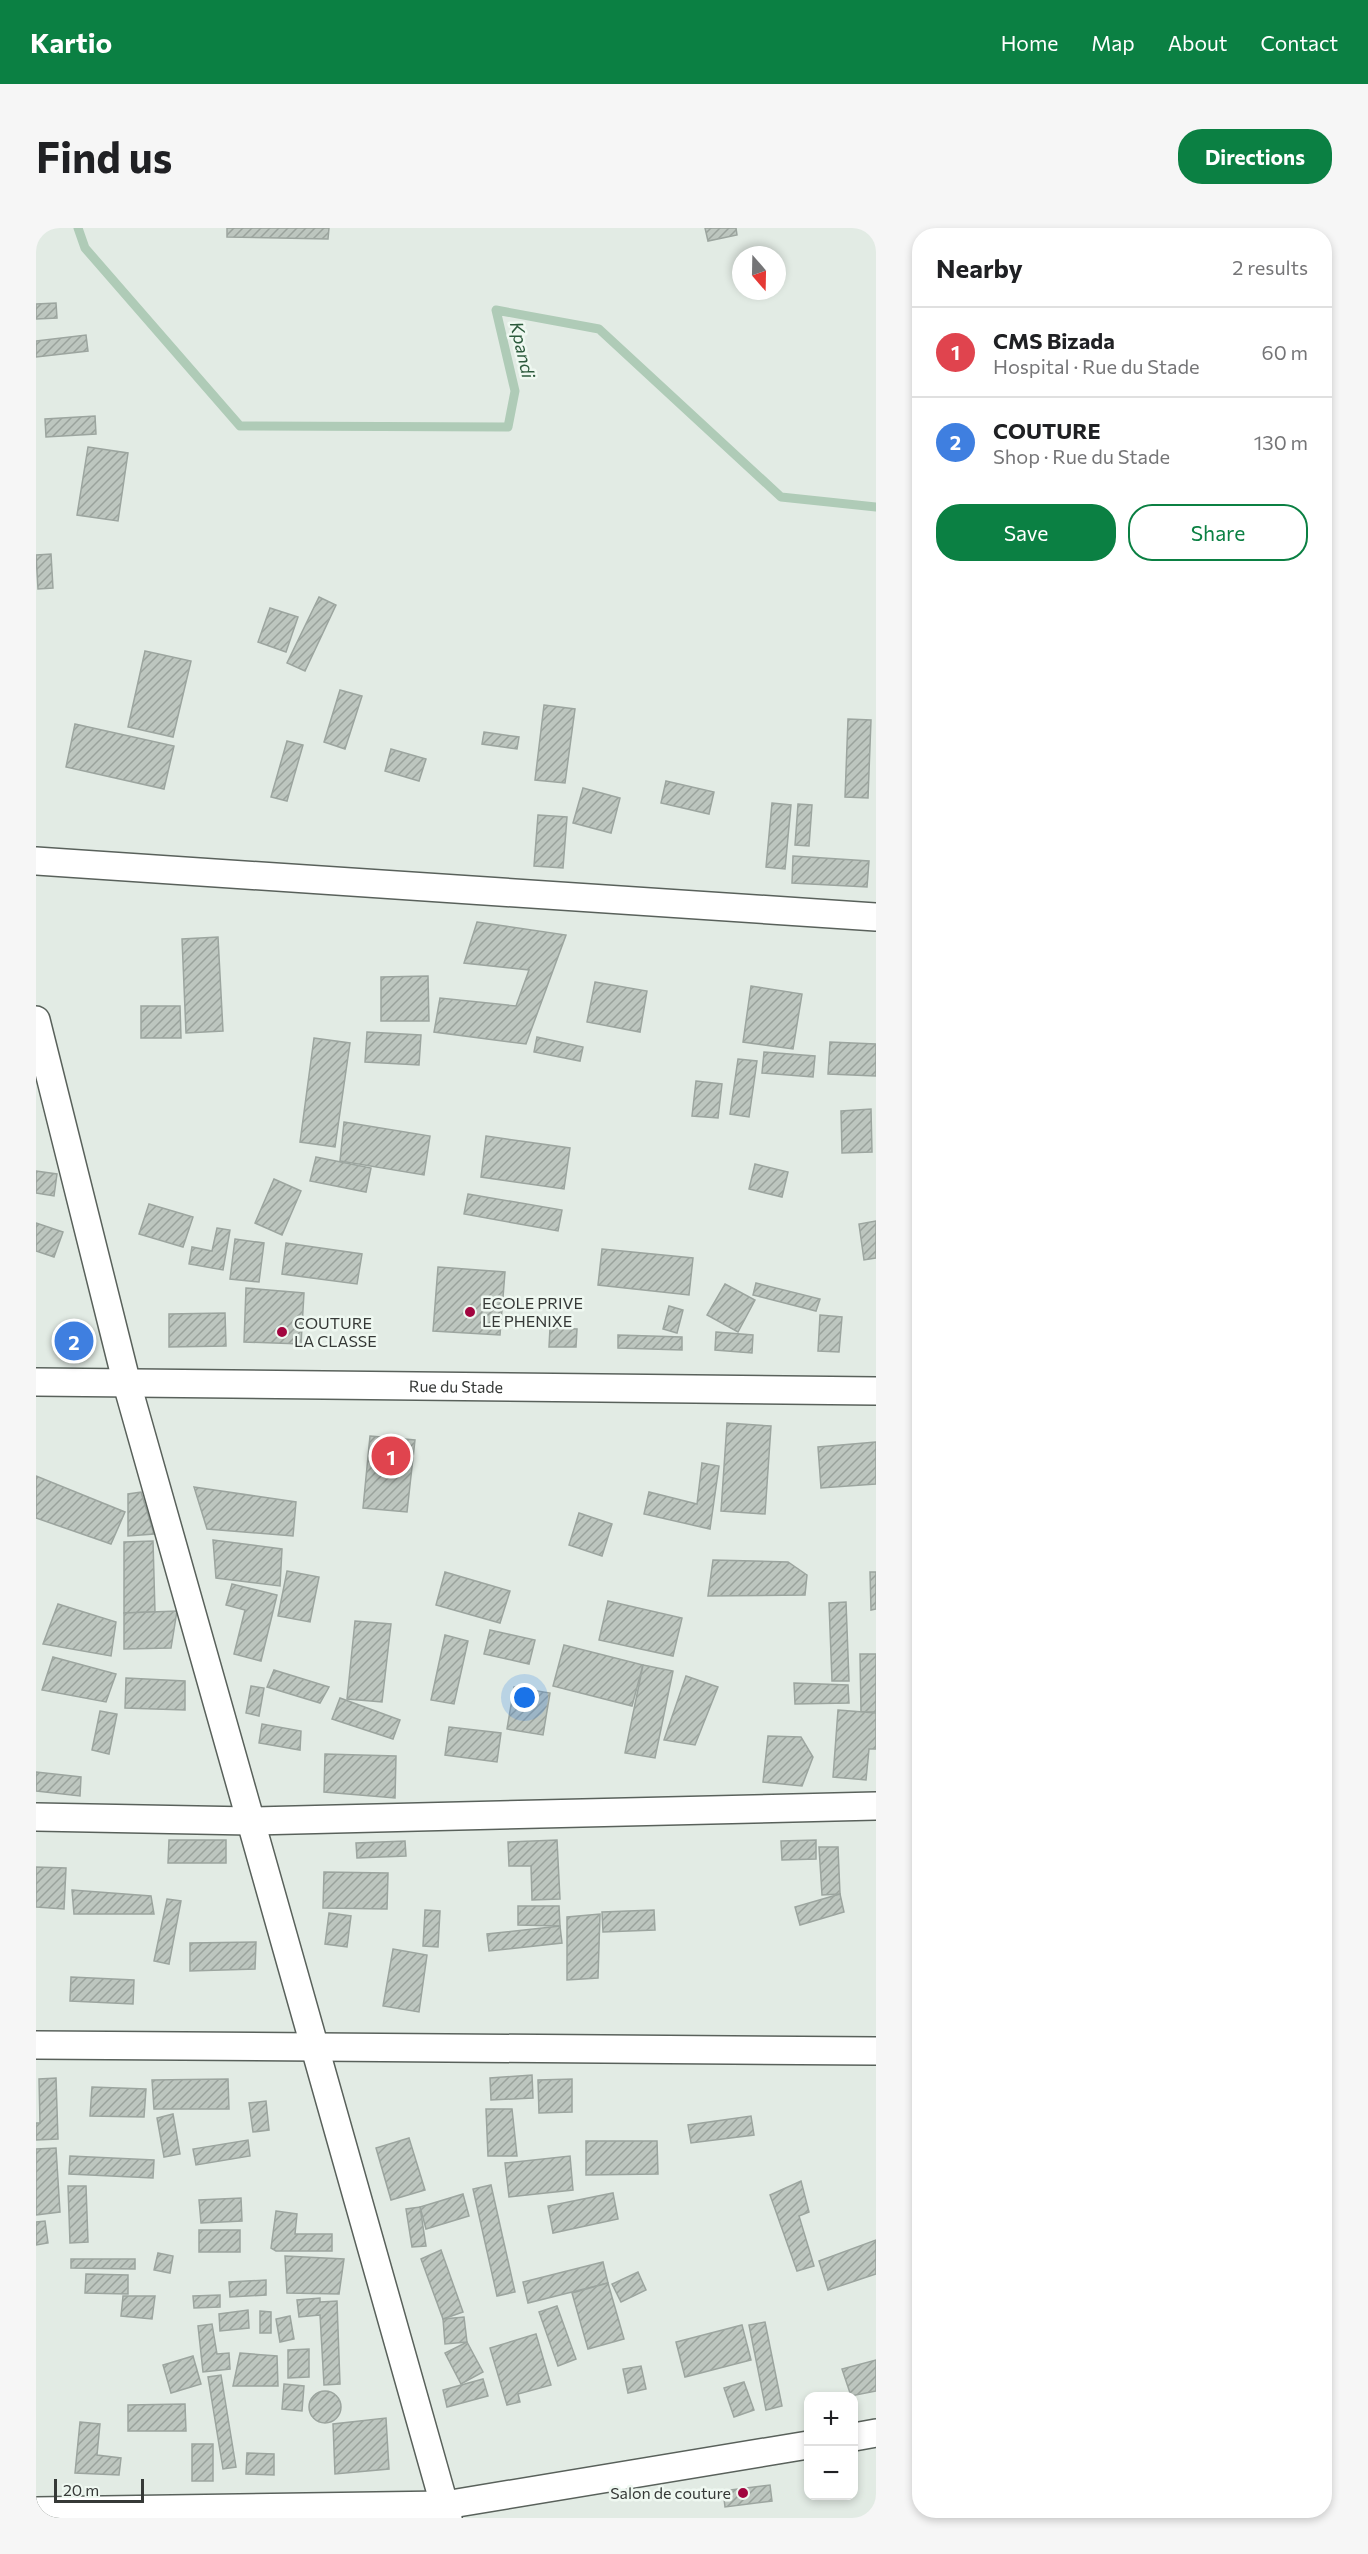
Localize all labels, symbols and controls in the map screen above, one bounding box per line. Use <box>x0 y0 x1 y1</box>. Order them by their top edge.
text: Kartio <box>30 25 112 59</box>
text: Home <box>1001 30 1058 55</box>
text: Map <box>1091 30 1135 55</box>
text: About <box>1168 30 1227 55</box>
text: Contact <box>1260 30 1338 55</box>
button: Directions <box>1178 129 1332 184</box>
text: Find us <box>36 130 172 182</box>
north arrow <box>732 246 786 300</box>
text: Nearby <box>936 252 1023 283</box>
text: 2 results <box>1232 255 1308 279</box>
water label: Kpandi <box>506 319 540 382</box>
text: CMS Bizada <box>993 327 1115 354</box>
text: 1 <box>951 340 960 364</box>
text: 60 m <box>1262 340 1308 364</box>
text: Hospital · Rue du Stade <box>993 354 1200 378</box>
text: COUTURE <box>993 417 1101 444</box>
text: 2 <box>950 430 961 454</box>
text: 130 m <box>1254 430 1308 454</box>
text: Shop · Rue du Stade <box>993 444 1170 468</box>
button: Save <box>936 504 1116 561</box>
button: Share <box>1128 504 1308 561</box>
place label: ECOLE PRIVE LE PHENIXE <box>482 1293 583 1330</box>
marker: ECOLE PRIVE LE PHENIXE <box>463 1305 477 1319</box>
place label: COUTURE LA CLASSE <box>294 1313 377 1350</box>
pin: 2 <box>54 1318 93 1364</box>
marker: COUTURE LA CLASSE <box>275 1325 289 1339</box>
street label: Rue du Stade <box>409 1376 503 1396</box>
pin: 1 <box>372 1434 410 1478</box>
your location <box>510 1683 539 1712</box>
map controls <box>804 2392 858 2500</box>
button: + <box>804 2392 858 2446</box>
button: − <box>804 2446 858 2500</box>
scale bar <box>54 2476 144 2504</box>
text: 20 m <box>63 2480 99 2499</box>
place label: Salon de couture <box>610 2483 731 2502</box>
marker: Salon de couture <box>736 2486 750 2500</box>

